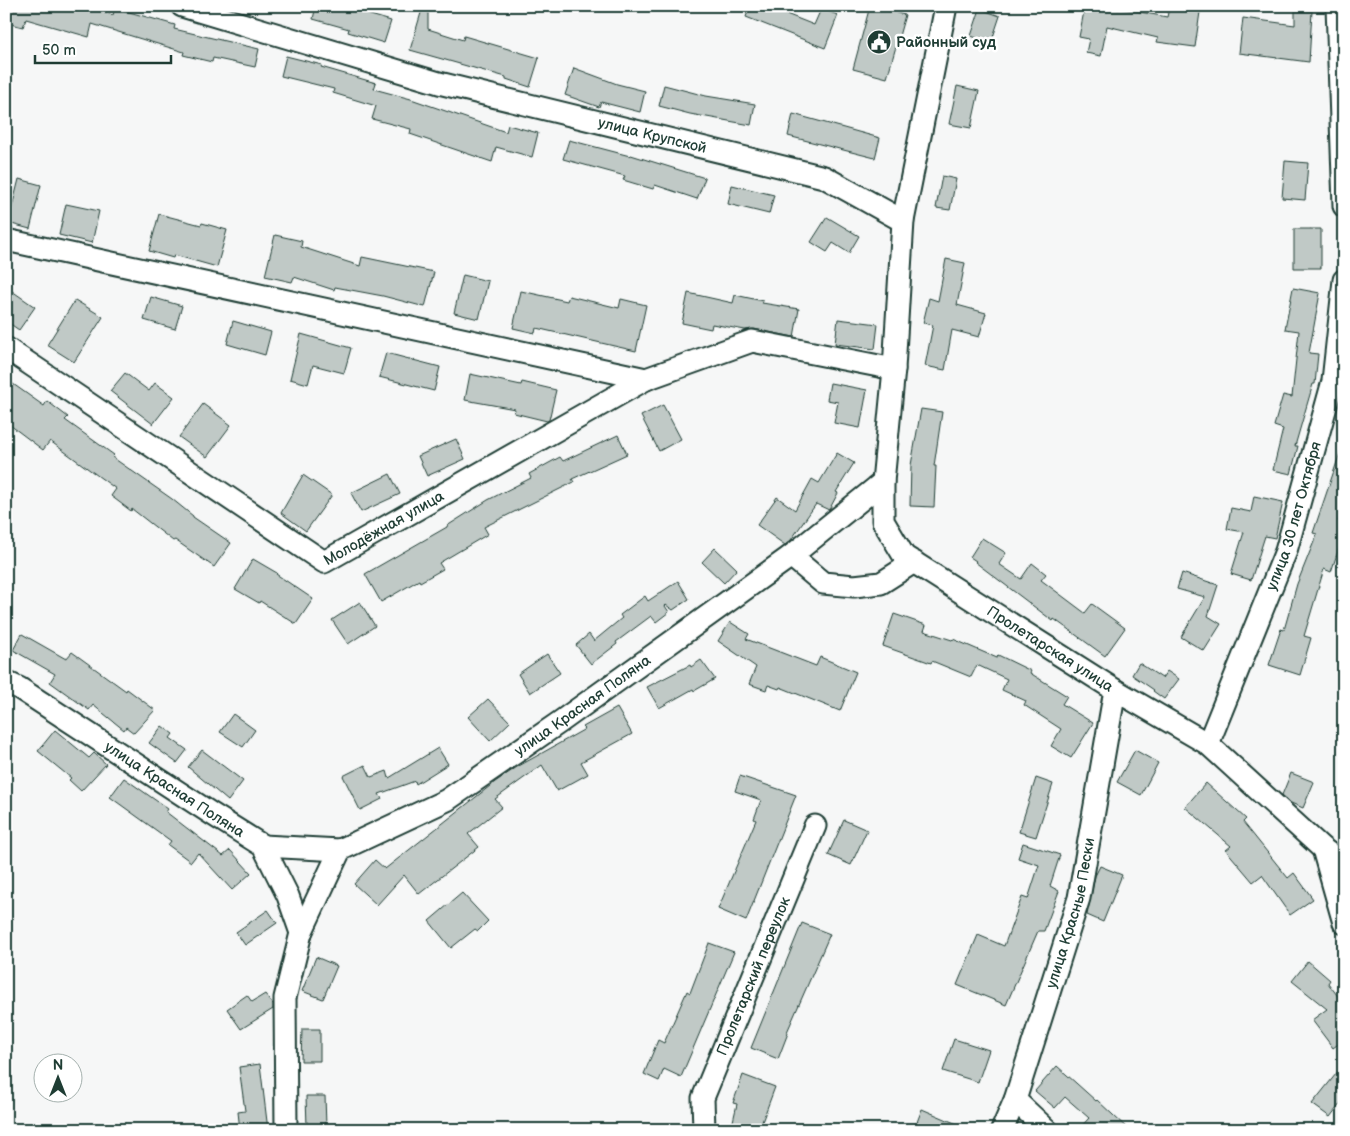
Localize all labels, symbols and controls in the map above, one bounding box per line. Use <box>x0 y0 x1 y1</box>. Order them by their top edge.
public building icon: Районный суд <box>866 29 892 55</box>
scale bar <box>35 32 171 64</box>
place label: Районный суд <box>896 33 996 52</box>
text: 50 m <box>42 41 76 60</box>
street label: улица Крупской <box>596 113 709 157</box>
street label: улица 30 лет Октября <box>1262 439 1325 593</box>
street label: Молодёжная улица <box>320 486 447 570</box>
street label: Пролетарская улица <box>983 602 1117 696</box>
street label: улица Красная Поляна <box>510 650 654 760</box>
street label: улица Красная Поляна <box>101 737 248 842</box>
street label: улица Красные Пески <box>1042 836 1099 991</box>
street label: Пролетарский переулок <box>712 894 794 1058</box>
north arrow <box>32 1054 82 1104</box>
text: N <box>53 1057 63 1074</box>

